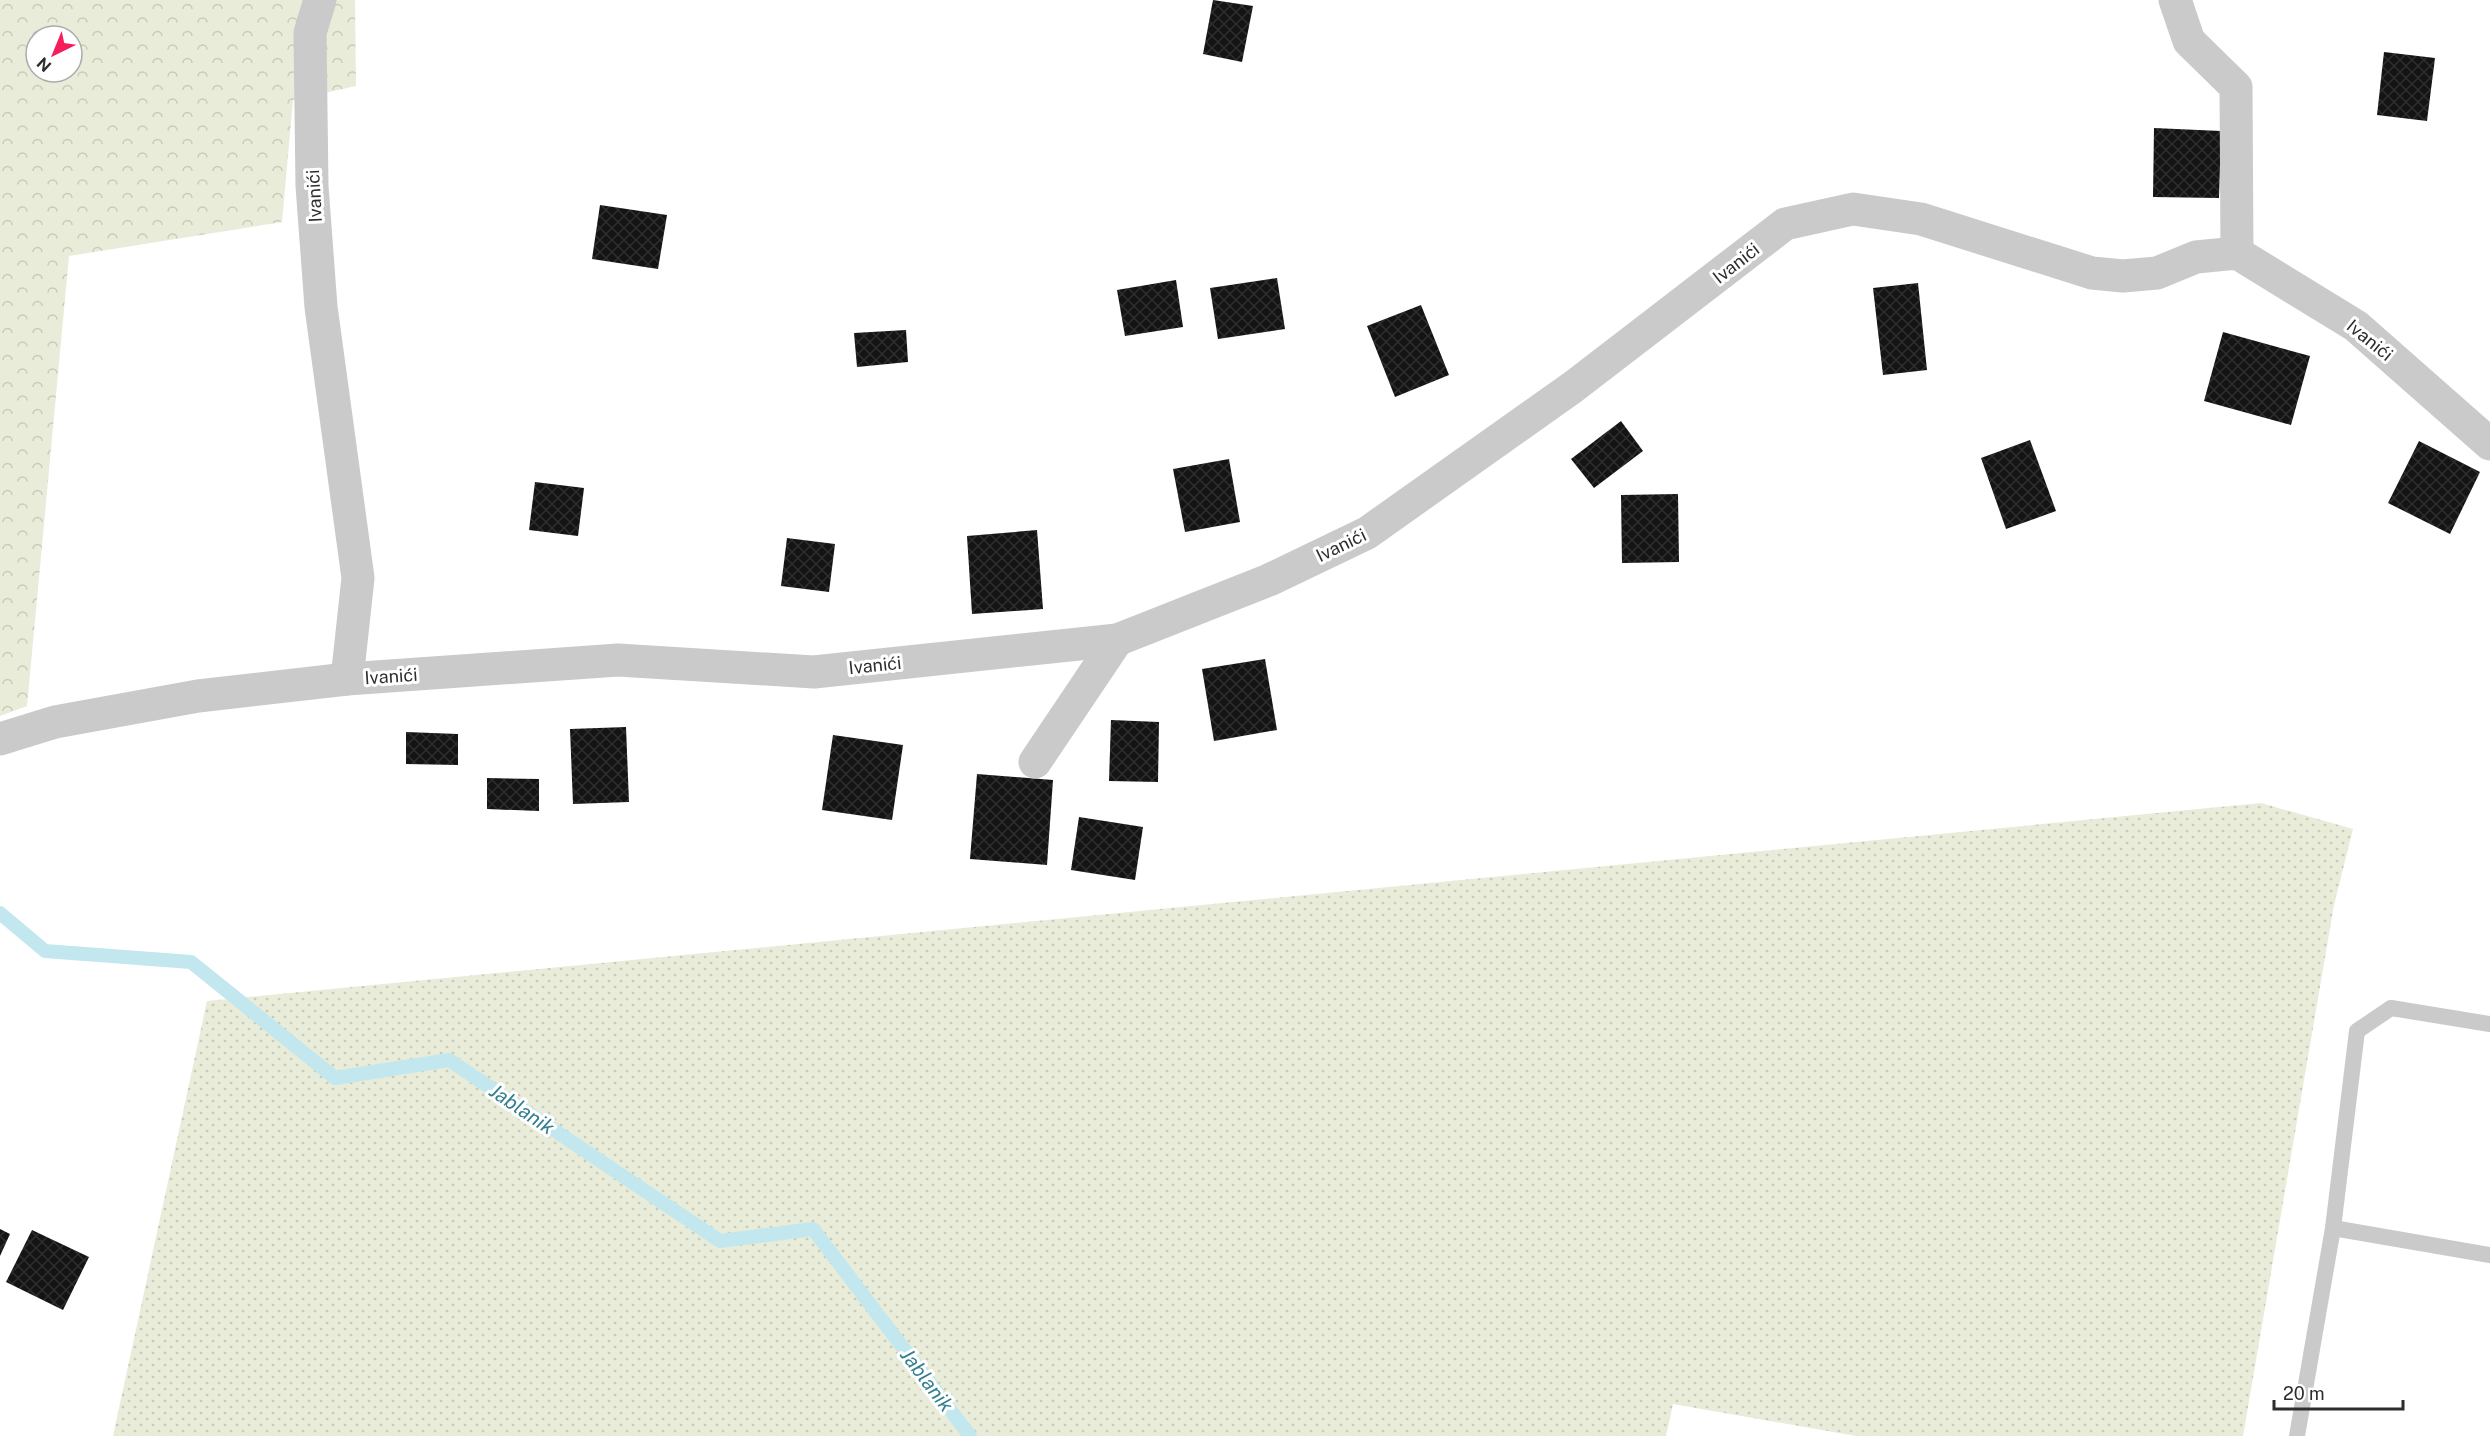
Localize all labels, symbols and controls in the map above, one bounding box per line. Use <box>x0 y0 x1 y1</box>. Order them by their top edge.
north arrow <box>24 24 84 84</box>
text: N <box>33 53 55 76</box>
street label: Ivanići <box>302 169 326 223</box>
street label: Ivanići <box>1709 238 1763 288</box>
street label: Ivanići <box>2343 315 2397 365</box>
street label: Ivanići <box>1313 524 1369 566</box>
street label: Ivanići <box>848 652 902 678</box>
street label: Ivanići <box>364 664 418 688</box>
water label: Jablanik <box>485 1079 559 1140</box>
water label: Jablanik <box>895 1344 959 1417</box>
scale bar <box>2274 1373 2403 1411</box>
text: 20 m <box>2283 1383 2325 1404</box>

